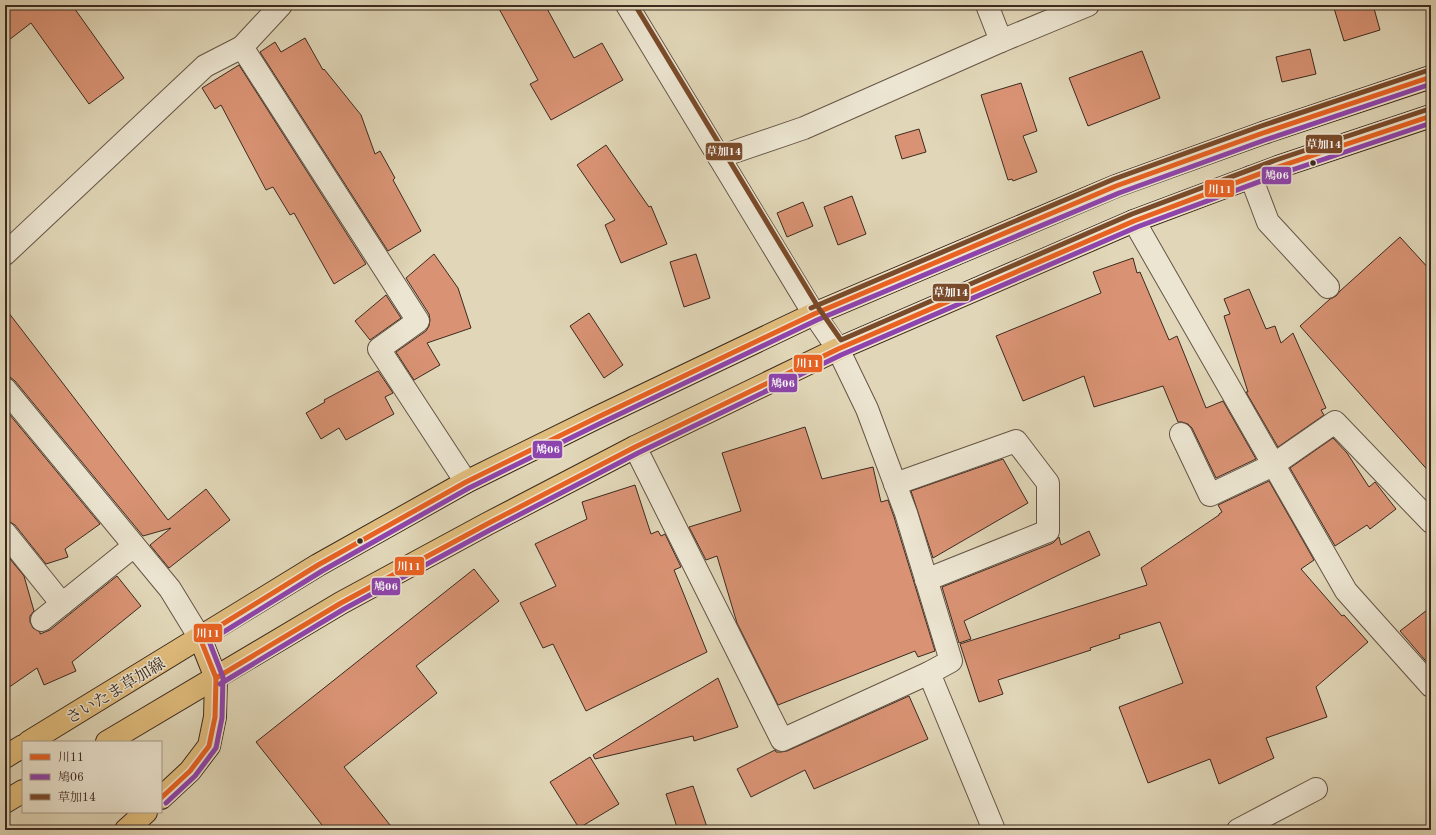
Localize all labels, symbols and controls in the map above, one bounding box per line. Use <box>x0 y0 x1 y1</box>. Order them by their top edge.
line badge: 草加14 <box>1305 134 1343 154</box>
text: 草加14 <box>1307 138 1341 151</box>
line badge: 草加14 <box>705 142 743 161</box>
text: 草加14 <box>707 145 741 158</box>
unlabelled marker <box>1308 158 1318 168</box>
line badge: 鳩06 <box>1261 166 1292 185</box>
text: 鳩06 <box>1265 169 1289 182</box>
line badge: 川11 <box>1204 179 1235 198</box>
text: 川11 <box>1208 184 1232 196</box>
line badge: 草加14 <box>932 283 970 302</box>
text: 草加14 <box>934 286 968 299</box>
line badge: 川11 <box>793 354 823 373</box>
text: 川11 <box>796 358 820 370</box>
line badge: 鳩06 <box>768 373 798 393</box>
text: 鳩06 <box>771 377 795 390</box>
line badge: 鳩06 <box>532 440 563 459</box>
text: 鳩06 <box>536 443 560 456</box>
unlabelled marker <box>355 536 365 546</box>
line badge: 川11 <box>394 556 425 576</box>
text: 川11 <box>397 561 421 573</box>
line badge: 鳩06 <box>371 577 401 596</box>
text: 鳩06 <box>374 580 398 593</box>
line badge: 川11 <box>193 623 223 643</box>
text: 川11 <box>196 628 220 640</box>
street label: さいたま草加線 <box>63 654 168 727</box>
legend <box>22 741 162 813</box>
text: 川11 <box>58 751 84 764</box>
text: 鳩06 <box>58 770 84 784</box>
text: 草加14 <box>58 790 96 804</box>

